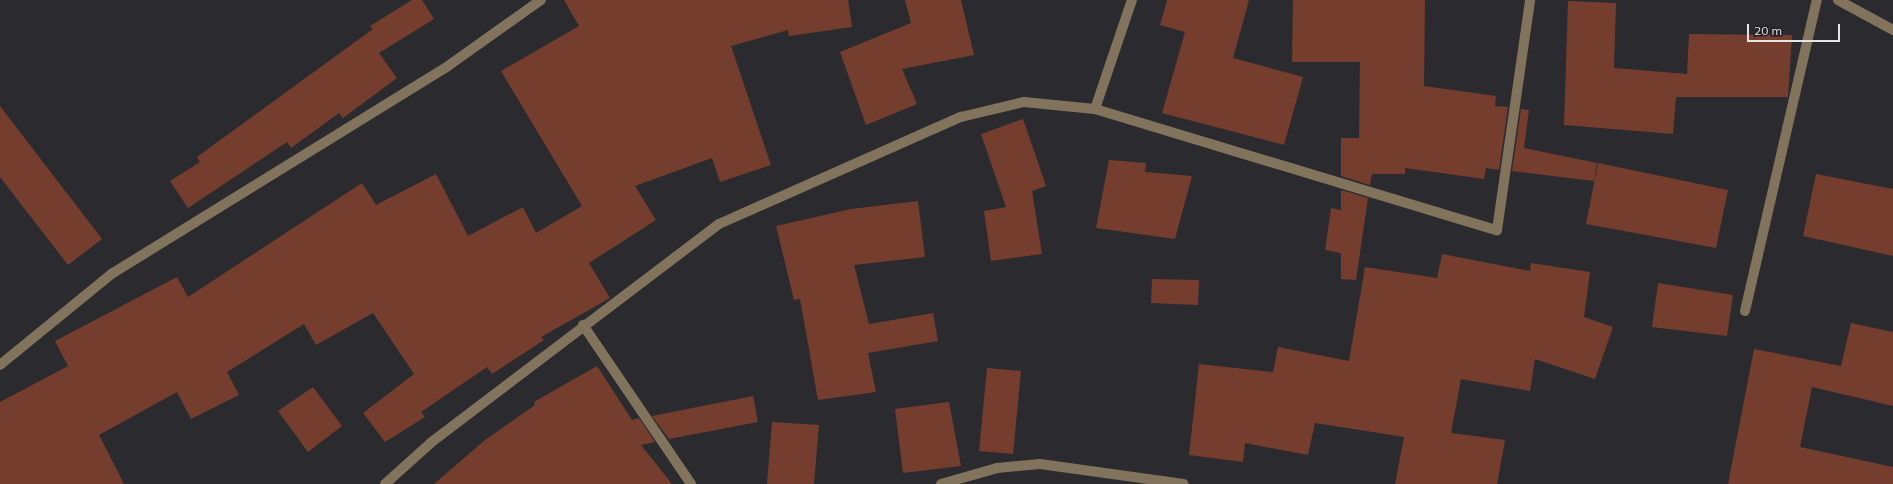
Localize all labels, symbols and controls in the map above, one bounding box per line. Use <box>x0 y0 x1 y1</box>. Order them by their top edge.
scale bar <box>1749 16 1842 42</box>
text: 20 m <box>1754 23 1782 38</box>

